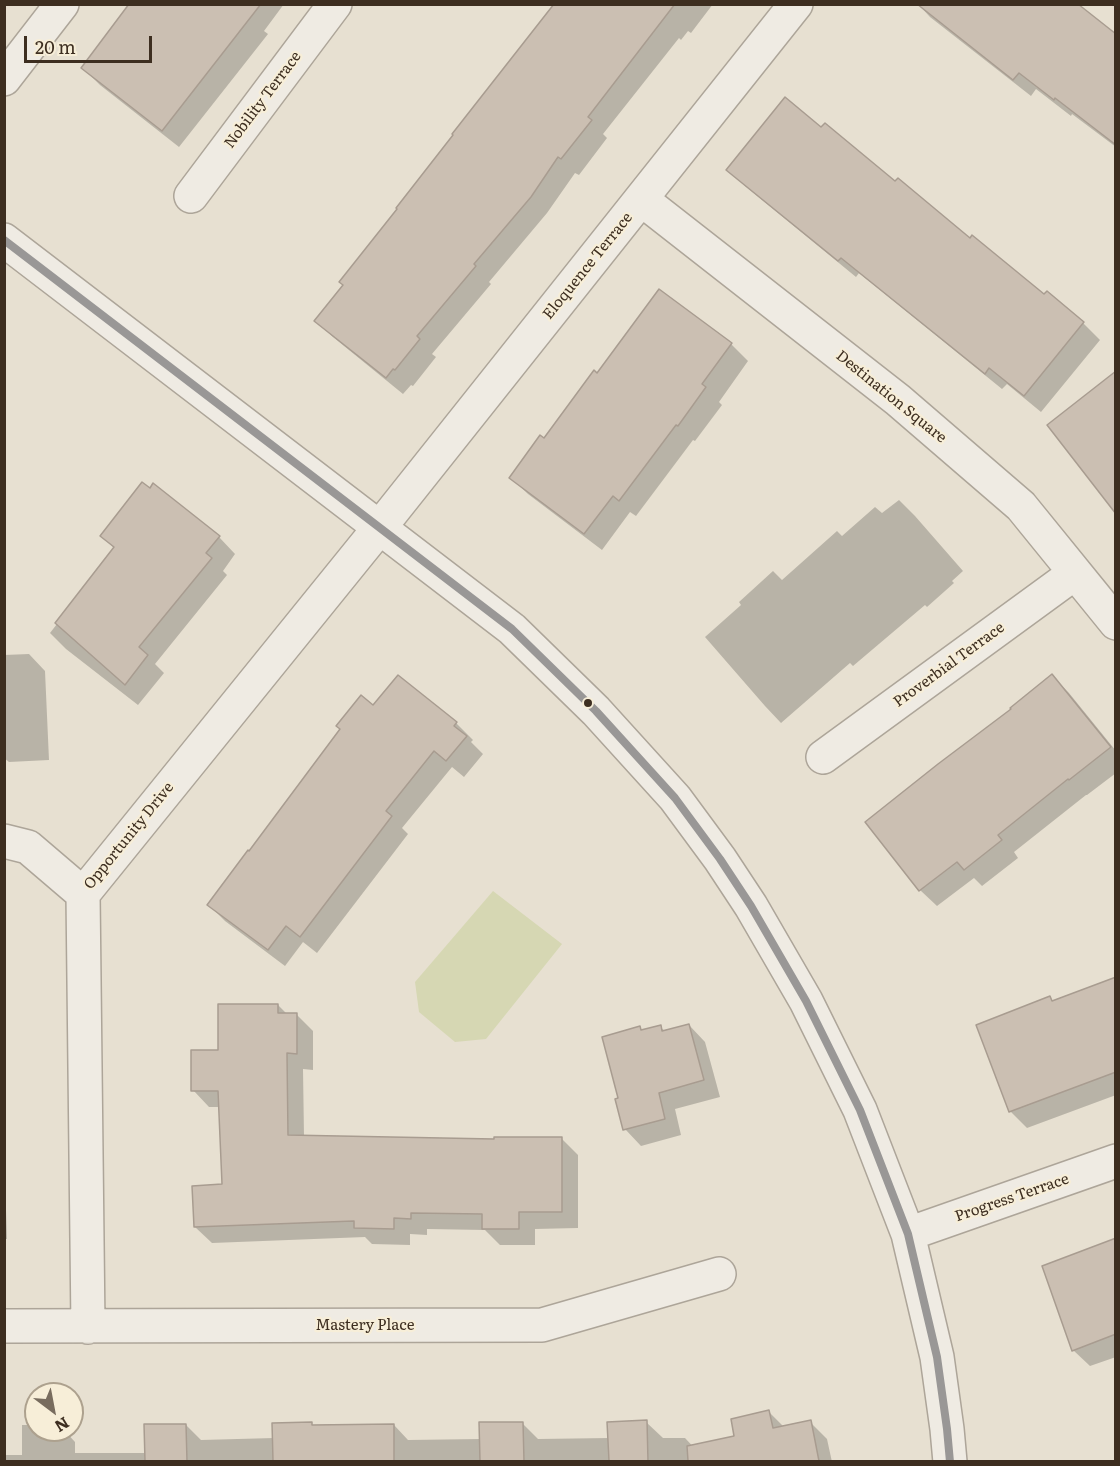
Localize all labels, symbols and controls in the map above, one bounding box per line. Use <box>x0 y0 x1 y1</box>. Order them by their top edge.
scale bar <box>27 24 154 62</box>
text: 20 m <box>35 33 76 60</box>
street label: Nobility Terrace <box>221 48 305 152</box>
street label: Eloquence Terrace <box>539 209 637 323</box>
street label: Destination Square <box>832 347 950 447</box>
street label: Proverbial Terrace <box>890 619 1008 711</box>
unlabelled marker <box>582 697 594 709</box>
street label: Opportunity Drive <box>80 779 178 893</box>
street label: Progress Terrace <box>953 1170 1071 1226</box>
street label: Mastery Place <box>316 1317 414 1335</box>
north arrow <box>24 1382 84 1442</box>
text: N <box>50 1412 75 1439</box>

